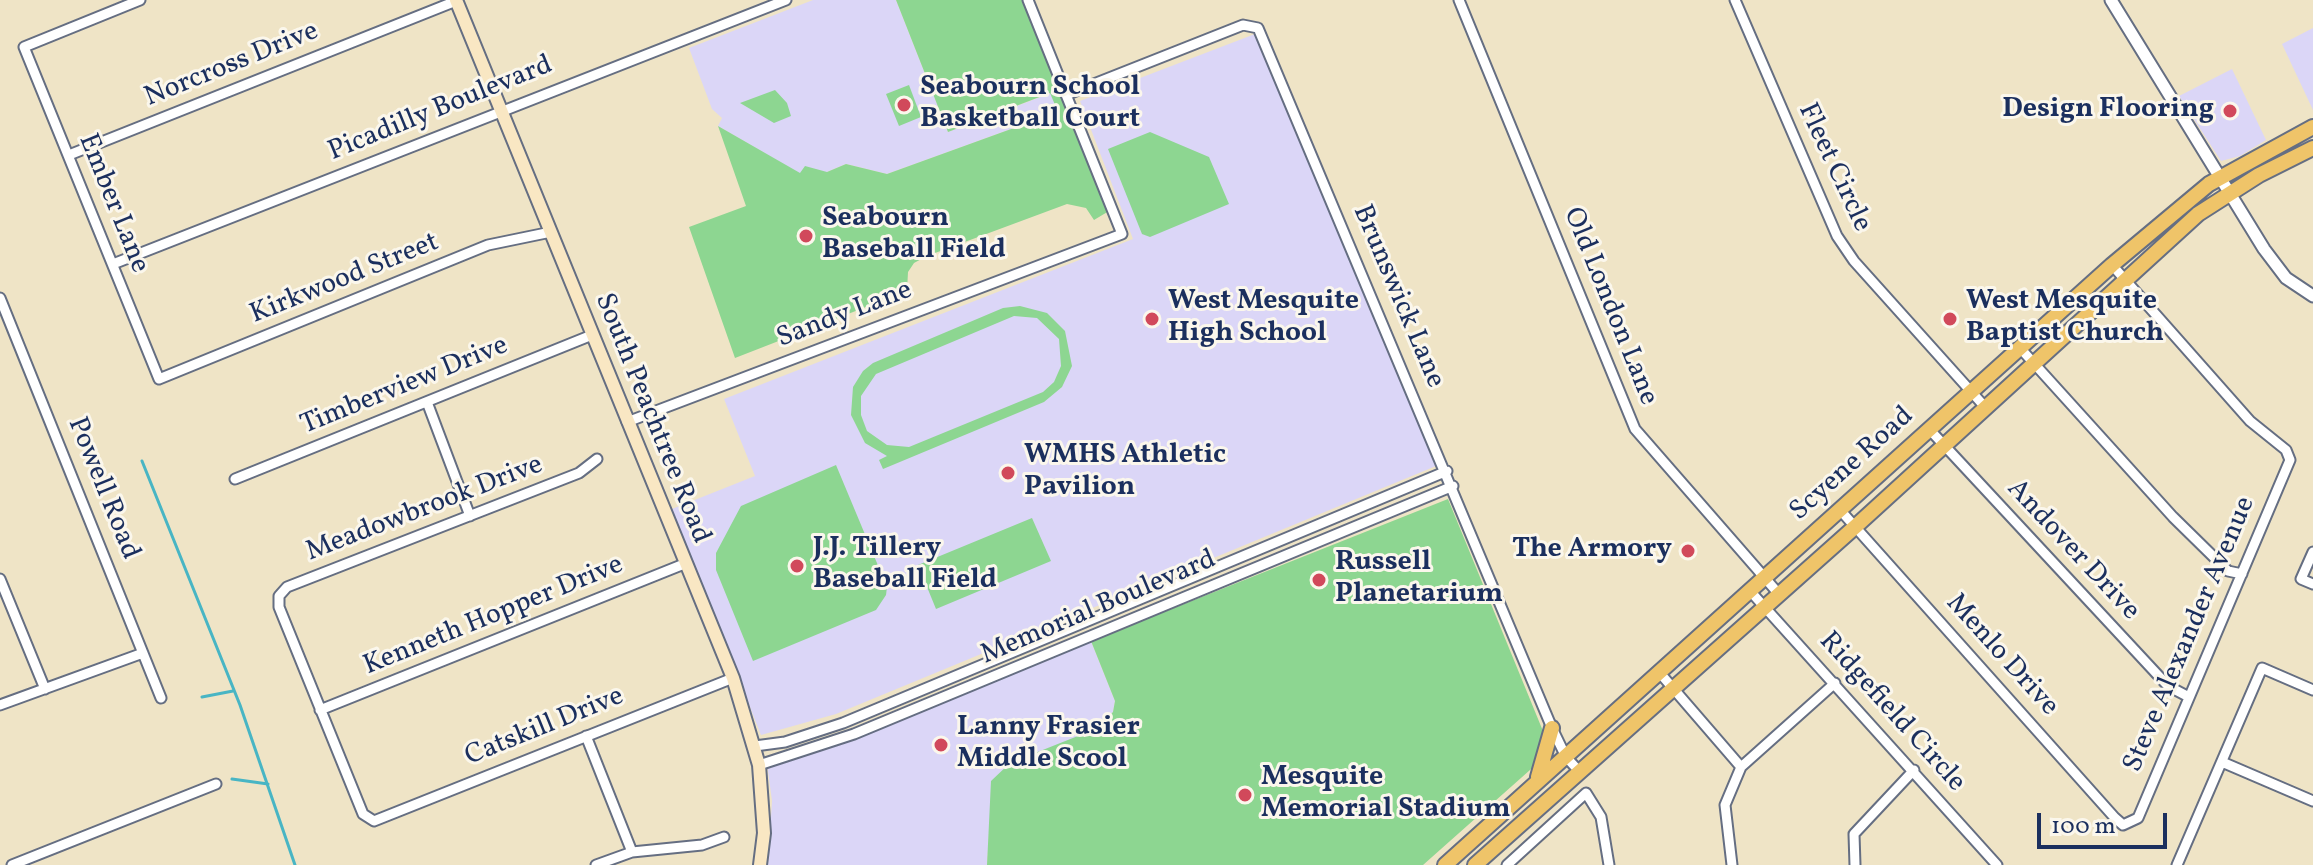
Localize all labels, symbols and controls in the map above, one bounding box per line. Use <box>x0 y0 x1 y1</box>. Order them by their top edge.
street label: Norcross Drive <box>140 16 324 116</box>
street label: Picadilly Boulevard <box>324 50 558 170</box>
place label: Seabourn School Basketball Court <box>920 72 1140 138</box>
place label: Design Flooring <box>2002 94 2214 128</box>
marker: Seabourn School Basketball Court <box>895 96 913 114</box>
street label: Fleet Circle <box>1789 98 1877 238</box>
marker: Design Flooring <box>2221 102 2239 120</box>
street label: Ember Lane <box>69 129 155 279</box>
street label: Brunswick Lane <box>1343 200 1451 394</box>
place label: Seabourn Baseball Field <box>822 203 1006 269</box>
street label: Old London Lane <box>1554 203 1664 411</box>
street label: Kirkwood Street <box>246 227 444 333</box>
marker: Seabourn Baseball Field <box>797 227 815 245</box>
street label: Sandy Lane <box>773 275 917 357</box>
place label: West Mesquite High School <box>1168 286 1359 352</box>
place label: West Mesquite Baptist Church <box>1966 286 2164 352</box>
street label: South Peachtree Road <box>585 289 717 549</box>
marker: West Mesquite High School <box>1143 310 1161 328</box>
marker: West Mesquite Baptist Church <box>1941 310 1959 328</box>
street label: Timberview Drive <box>297 330 513 444</box>
street label: Scyene Road <box>1784 401 1922 529</box>
street label: Powell Road <box>58 413 146 565</box>
place label: WMHS Athletic Pavilion <box>1024 440 1226 506</box>
street label: Meadowbrook Drive <box>302 449 548 571</box>
marker: WMHS Athletic Pavilion <box>999 464 1017 482</box>
street label: Andover Drive <box>1998 474 2146 628</box>
street label: Steve Alexander Avenue <box>2118 492 2264 778</box>
place label: J.J. Tillery Baseball Field <box>813 533 997 599</box>
place label: The Armory <box>1512 534 1672 568</box>
marker: The Armory <box>1679 542 1697 560</box>
street label: Memorial Boulevard <box>976 544 1222 674</box>
place label: Russell Planetarium <box>1335 547 1503 613</box>
street label: Kenneth Hopper Drive <box>359 550 629 684</box>
marker: J.J. Tillery Baseball Field <box>788 557 806 575</box>
marker: Russell Planetarium <box>1310 571 1328 589</box>
street label: Menlo Drive <box>1937 588 2065 724</box>
street label: Ridgefield Circle <box>1810 626 1972 800</box>
street label: Catskill Drive <box>461 681 629 775</box>
place label: Lanny Frasier Middle Scool <box>957 712 1140 778</box>
marker: Lanny Frasier Middle Scool <box>932 736 950 754</box>
place label: Mesquite Memorial Stadium <box>1261 762 1510 828</box>
marker: Mesquite Memorial Stadium <box>1236 786 1254 804</box>
scale bar <box>2041 797 2171 847</box>
text: 100 m <box>2051 810 2116 844</box>

